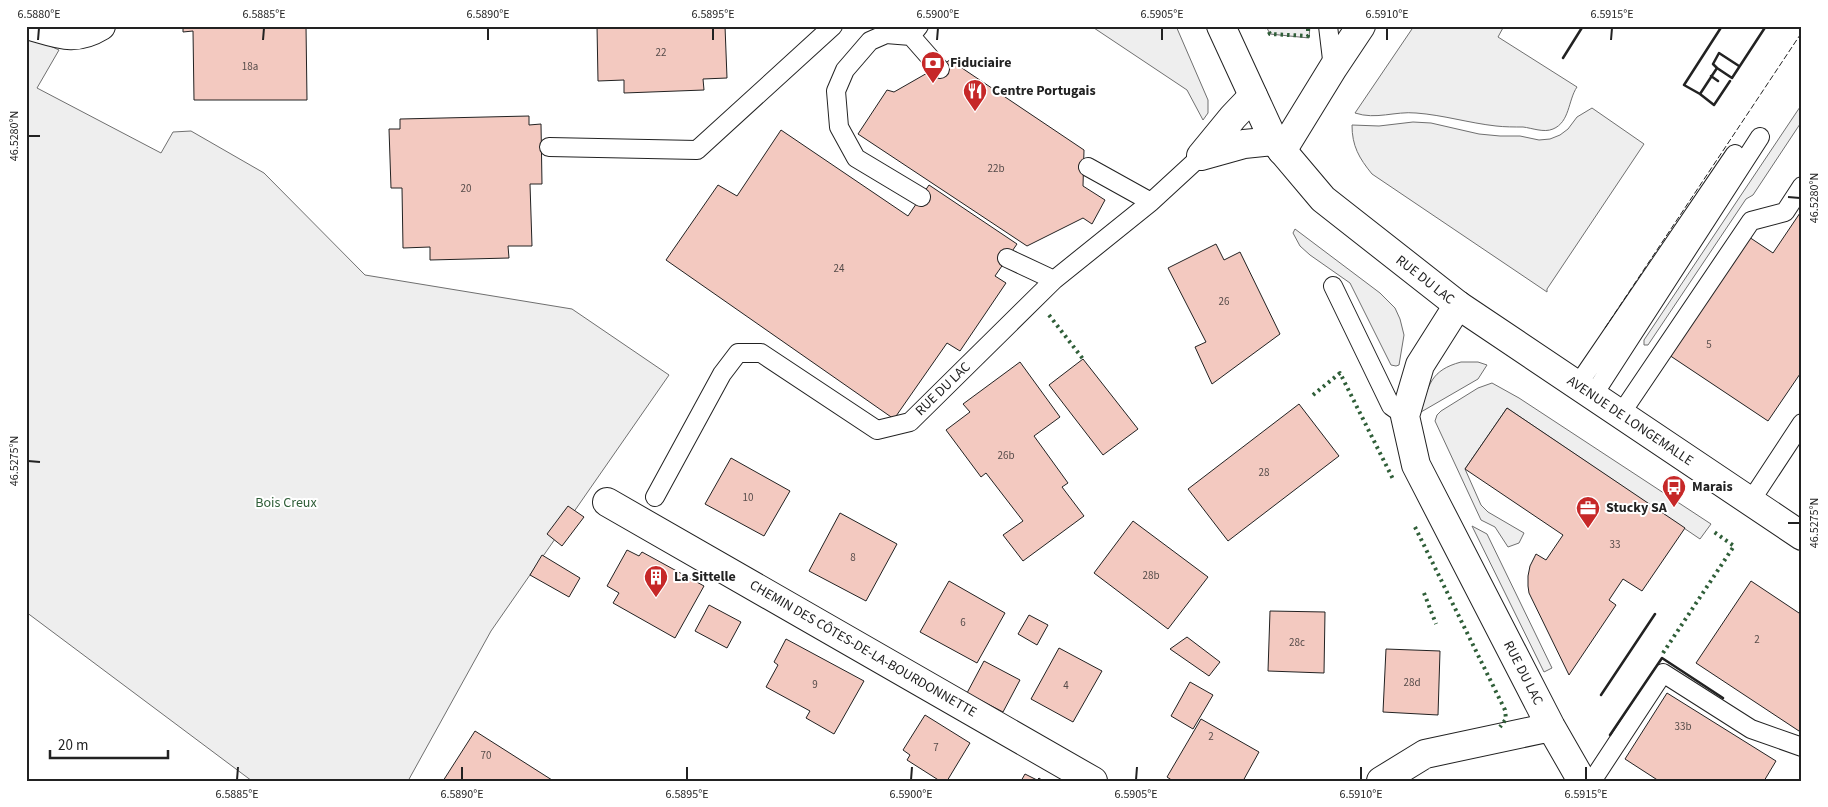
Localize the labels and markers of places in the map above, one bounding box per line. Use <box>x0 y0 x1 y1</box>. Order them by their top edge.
bank icon: Fiduciaire <box>920 50 946 84</box>
place label: Fiduciaire <box>950 53 1012 73</box>
restaurant icon: Centre Portugais <box>962 78 988 112</box>
place label: Centre Portugais <box>992 81 1096 101</box>
bus stop icon: Marais <box>1661 474 1687 508</box>
place label: Marais <box>1692 477 1733 497</box>
office icon: Stucky SA <box>1575 495 1601 529</box>
place label: Stucky SA <box>1606 498 1668 518</box>
building icon: La Sittelle <box>643 564 669 598</box>
place label: La Sittelle <box>674 567 736 587</box>

